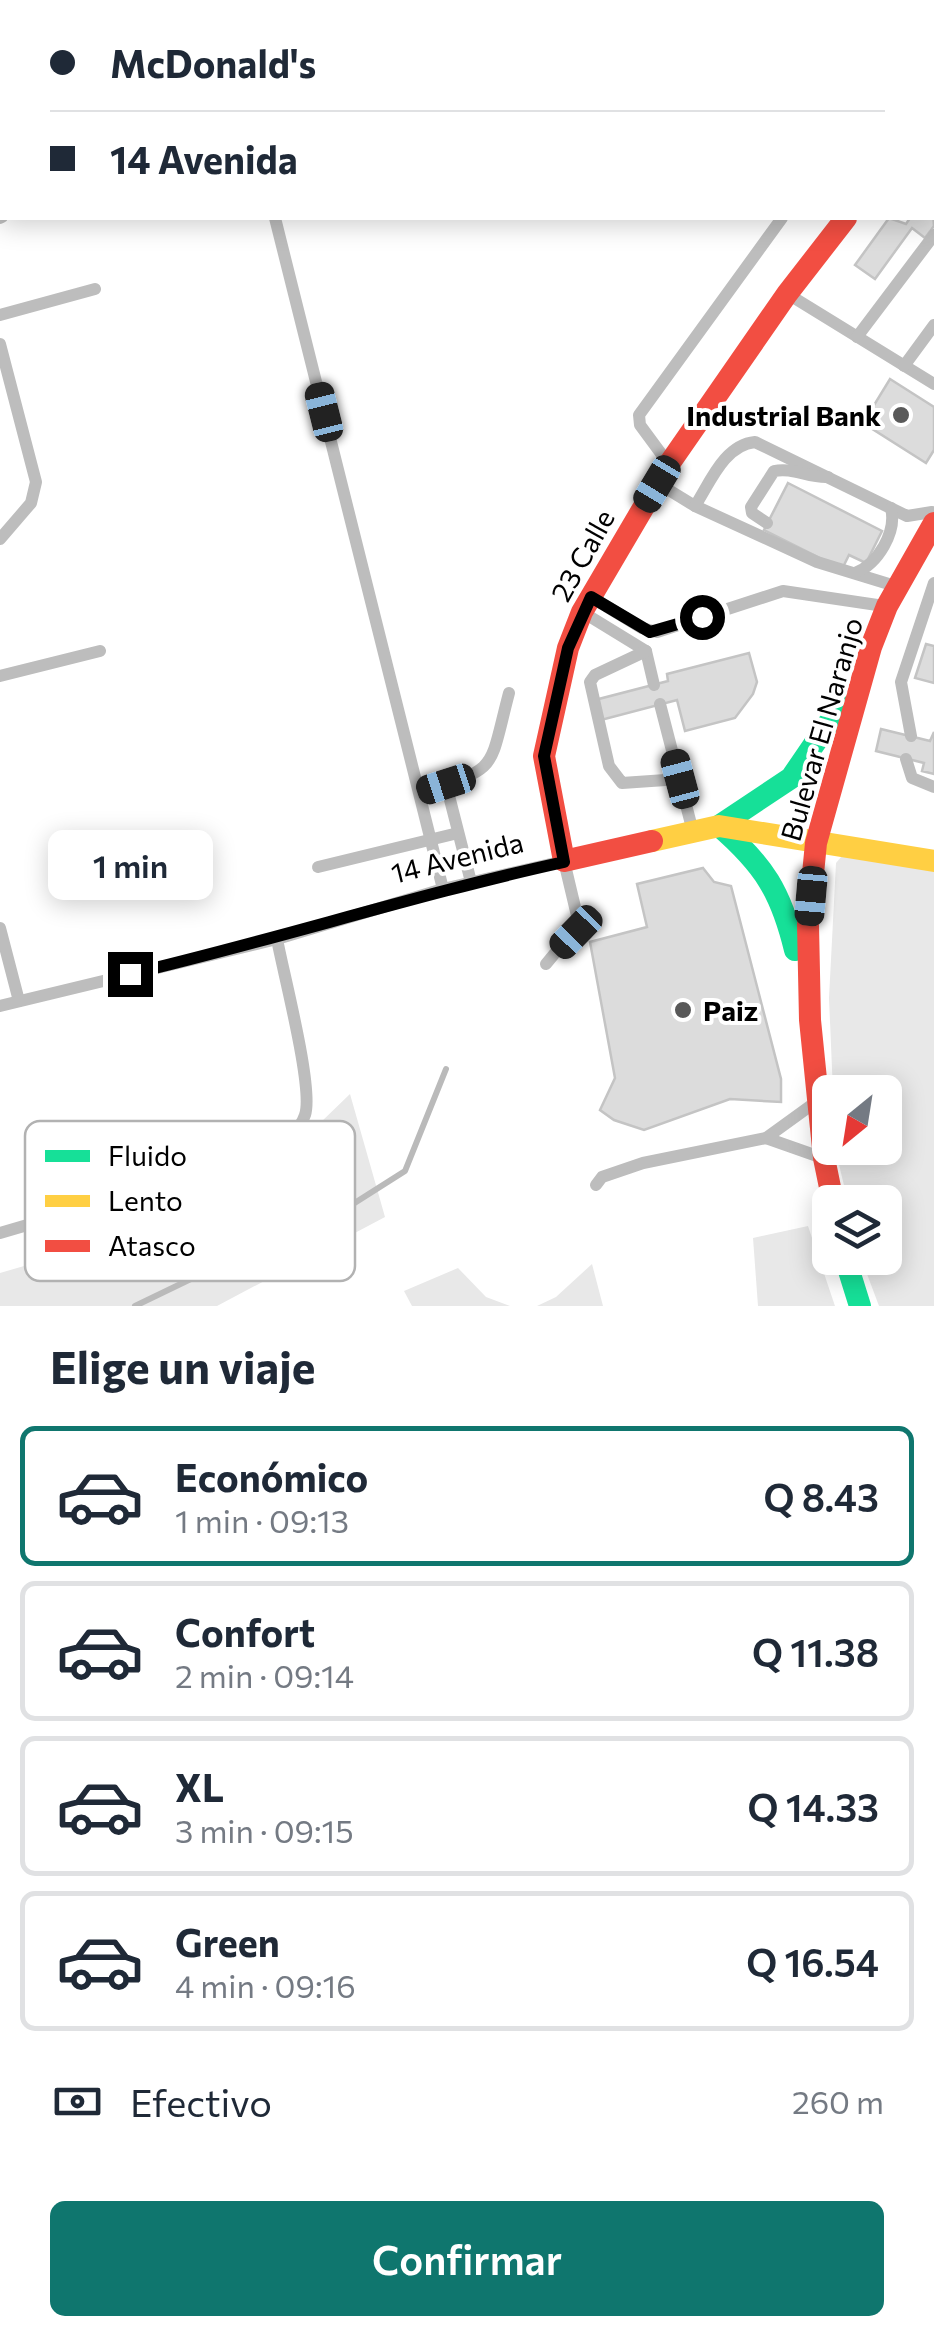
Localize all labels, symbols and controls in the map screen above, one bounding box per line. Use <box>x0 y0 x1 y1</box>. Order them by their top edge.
text: McDonald's <box>110 39 316 86</box>
text: 14 Avenida <box>110 135 298 182</box>
car <box>302 379 346 445</box>
place label: Industrial Bank <box>686 398 881 432</box>
marker: Industrial Bank <box>890 404 912 426</box>
car <box>629 451 685 517</box>
street label: 23 Calle <box>543 503 621 607</box>
route start <box>680 595 725 640</box>
street label: Bulevar El Naranjo <box>773 613 869 845</box>
car <box>658 746 702 812</box>
car <box>413 760 479 808</box>
street label: 14 Avenida <box>387 824 527 890</box>
callout: 1 min <box>48 829 212 899</box>
text: 1 min <box>93 845 168 885</box>
car <box>793 865 829 927</box>
car <box>544 900 608 964</box>
route end <box>108 952 153 997</box>
place label: Paiz <box>703 993 758 1027</box>
marker: Paiz <box>672 999 694 1021</box>
north arrow <box>812 1075 902 1165</box>
map controls <box>812 1075 902 1275</box>
legend <box>25 1121 355 1281</box>
text: Fluido <box>108 1138 187 1172</box>
text: Lento <box>108 1183 183 1217</box>
button: layers <box>812 1185 902 1275</box>
text: Atasco <box>108 1228 196 1262</box>
text: Elige un viaje <box>50 1338 315 1393</box>
icon: car <box>55 1451 145 1541</box>
text: Económico <box>175 1453 368 1500</box>
text: Q 8.43 <box>764 1473 879 1520</box>
text: 1 min · 09:13 <box>175 1500 349 1540</box>
icon: car <box>55 1606 145 1696</box>
text: Confort <box>175 1608 315 1655</box>
text: Q 11.38 <box>752 1628 879 1675</box>
text: 2 min · 09:14 <box>175 1655 354 1695</box>
icon: car <box>55 1761 145 1851</box>
text: XL <box>175 1763 224 1810</box>
text: Q 14.33 <box>747 1783 879 1830</box>
text: 3 min · 09:15 <box>175 1810 354 1850</box>
icon: car <box>55 1916 145 2006</box>
text: Green <box>175 1918 280 1965</box>
text: Q 16.54 <box>746 1938 879 1985</box>
text: 4 min · 09:16 <box>175 1965 356 2005</box>
icon: cash <box>50 2074 105 2129</box>
text: Efectivo <box>130 2078 272 2125</box>
text: 260 m <box>792 2081 884 2121</box>
button: Confirmar <box>50 2201 884 2316</box>

